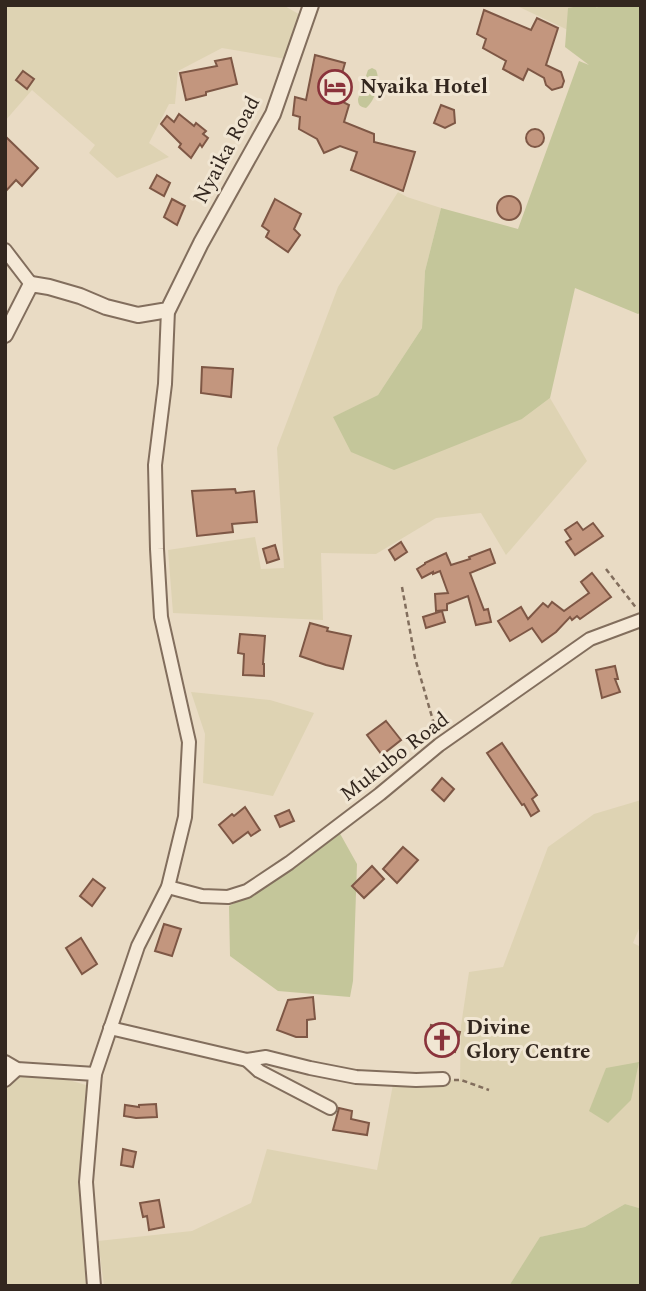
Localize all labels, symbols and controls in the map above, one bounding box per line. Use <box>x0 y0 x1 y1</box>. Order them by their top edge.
hotel icon: Nyaika Hotel <box>316 68 354 106</box>
place label: Nyaika Hotel <box>360 71 488 103</box>
street label: Nyaika Road <box>185 90 269 210</box>
street label: Mukubo Road <box>334 704 456 810</box>
place label: Divine Glory Centre <box>466 1012 591 1068</box>
church icon: Divine Glory Centre <box>423 1021 461 1059</box>

